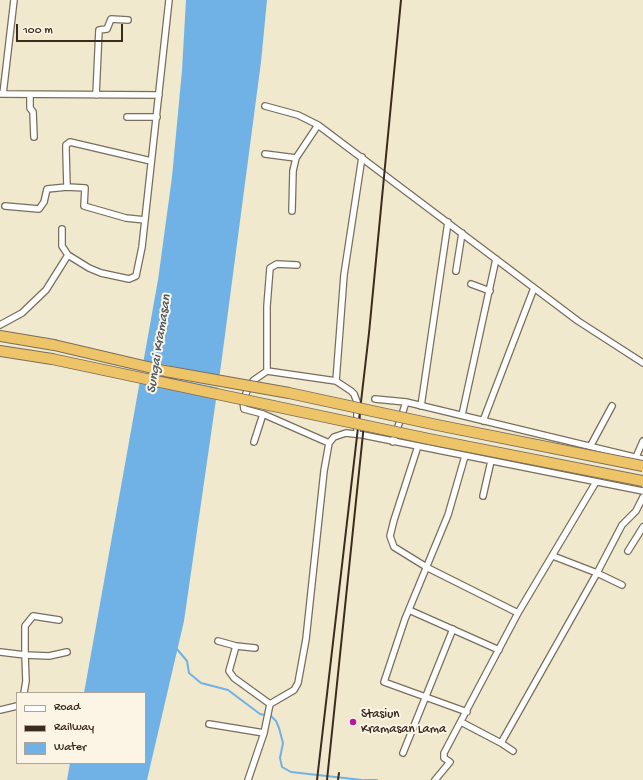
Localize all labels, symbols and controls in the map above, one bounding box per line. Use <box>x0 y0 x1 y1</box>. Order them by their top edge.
scale bar <box>18 16 125 42</box>
text: 100 m <box>23 24 53 38</box>
water label: Sungai Kramasan <box>144 294 176 394</box>
legend <box>16 692 146 764</box>
text: Road <box>54 701 80 715</box>
place label: Stasiun Kramasan Lama <box>361 707 446 738</box>
marker: Stasiun Kramasan Lama <box>348 717 358 727</box>
text: Railway <box>54 721 94 735</box>
text: Water <box>54 741 86 755</box>

